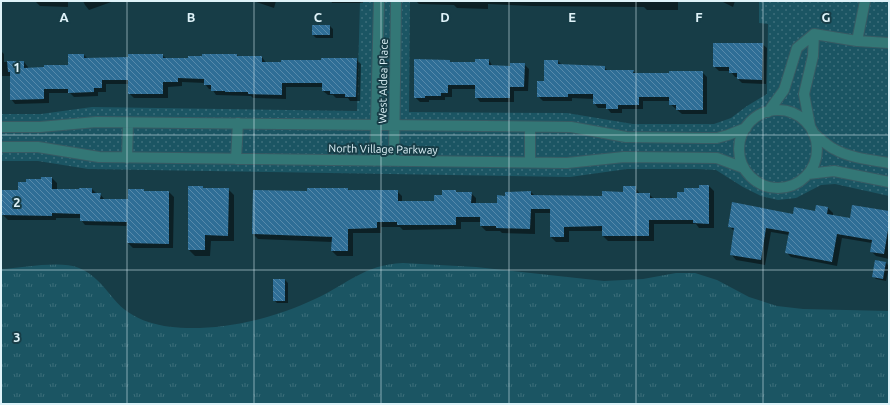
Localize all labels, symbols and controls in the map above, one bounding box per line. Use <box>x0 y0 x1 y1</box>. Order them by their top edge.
text: A <box>59 10 69 24</box>
text: B <box>187 10 196 24</box>
text: C <box>314 10 323 24</box>
text: D <box>440 10 450 24</box>
text: E <box>568 10 576 24</box>
text: F <box>695 10 703 24</box>
text: G <box>822 10 831 24</box>
street label: West Aldea Place <box>376 39 390 123</box>
text: 1 <box>13 60 21 74</box>
street label: North Village Parkway <box>328 142 438 156</box>
text: 2 <box>13 195 21 209</box>
text: 3 <box>13 330 21 344</box>

